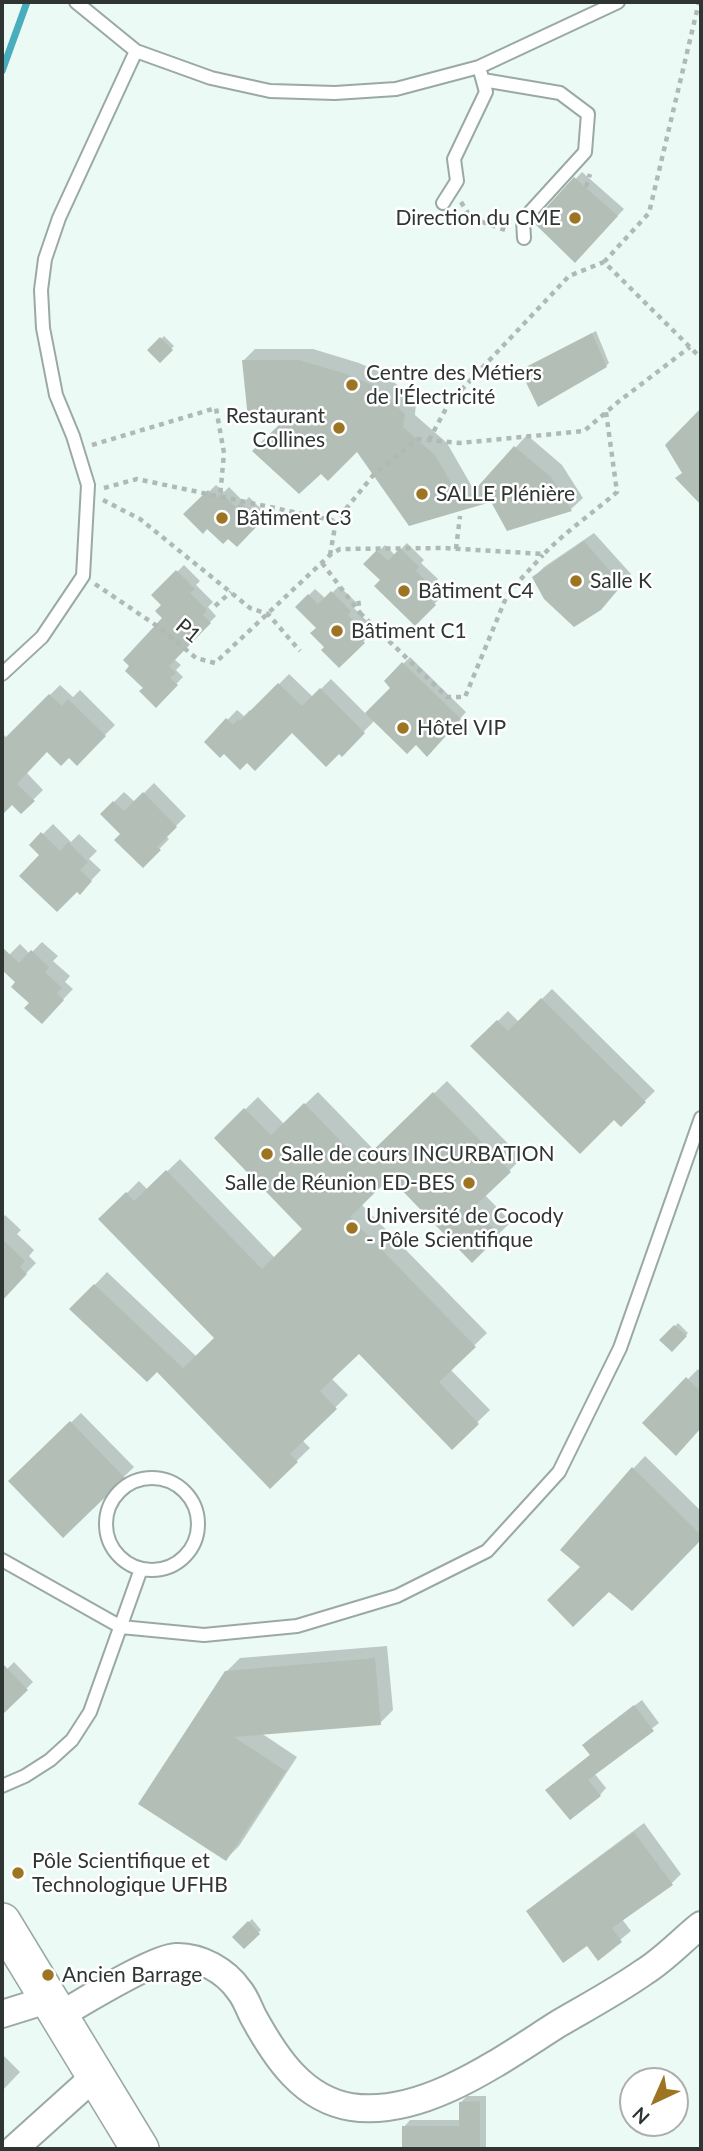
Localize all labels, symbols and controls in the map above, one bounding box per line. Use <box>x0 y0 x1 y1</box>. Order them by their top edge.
place label: Direction du CME <box>395 205 561 231</box>
marker: Direction du CME <box>567 210 583 226</box>
place label: Centre des Métiers de l'Électricité <box>366 360 542 410</box>
marker: Centre des Métiers de l'Électricité <box>344 377 360 393</box>
place label: Restaurant Collines <box>226 403 325 453</box>
marker: Restaurant Collines <box>331 420 347 436</box>
place label: SALLE Plénière <box>436 481 575 507</box>
marker: SALLE Plénière <box>414 486 430 502</box>
place label: Bâtiment C3 <box>236 505 352 531</box>
marker: Bâtiment C3 <box>214 510 230 526</box>
place label: Salle K <box>590 568 652 594</box>
marker: Salle K <box>568 573 584 589</box>
place label: Bâtiment C4 <box>418 578 534 604</box>
marker: Bâtiment C4 <box>396 583 412 599</box>
street label: P1 <box>170 613 206 649</box>
place label: Bâtiment C1 <box>351 618 467 644</box>
marker: Bâtiment C1 <box>329 623 345 639</box>
place label: Hôtel VIP <box>417 715 506 741</box>
marker: Hôtel VIP <box>395 720 411 736</box>
place label: Salle de cours INCURBATION <box>281 1141 555 1167</box>
marker: Salle de cours INCURBATION <box>259 1146 275 1162</box>
place label: Salle de Réunion ED-BES <box>225 1170 455 1196</box>
marker: Salle de Réunion ED-BES <box>461 1175 477 1191</box>
place label: Université de Cocody - Pôle Scientifique <box>366 1203 563 1253</box>
marker: Université de Cocody - Pôle Scientifique <box>344 1220 360 1236</box>
place label: Pôle Scientifique et Technologique UFHB <box>32 1848 228 1898</box>
marker: Pôle Scientifique et Technologique UFHB <box>10 1865 26 1881</box>
place label: Ancien Barrage <box>62 1962 202 1988</box>
marker: Ancien Barrage <box>40 1967 56 1983</box>
north arrow <box>619 2067 689 2137</box>
text: N <box>627 2103 654 2129</box>

